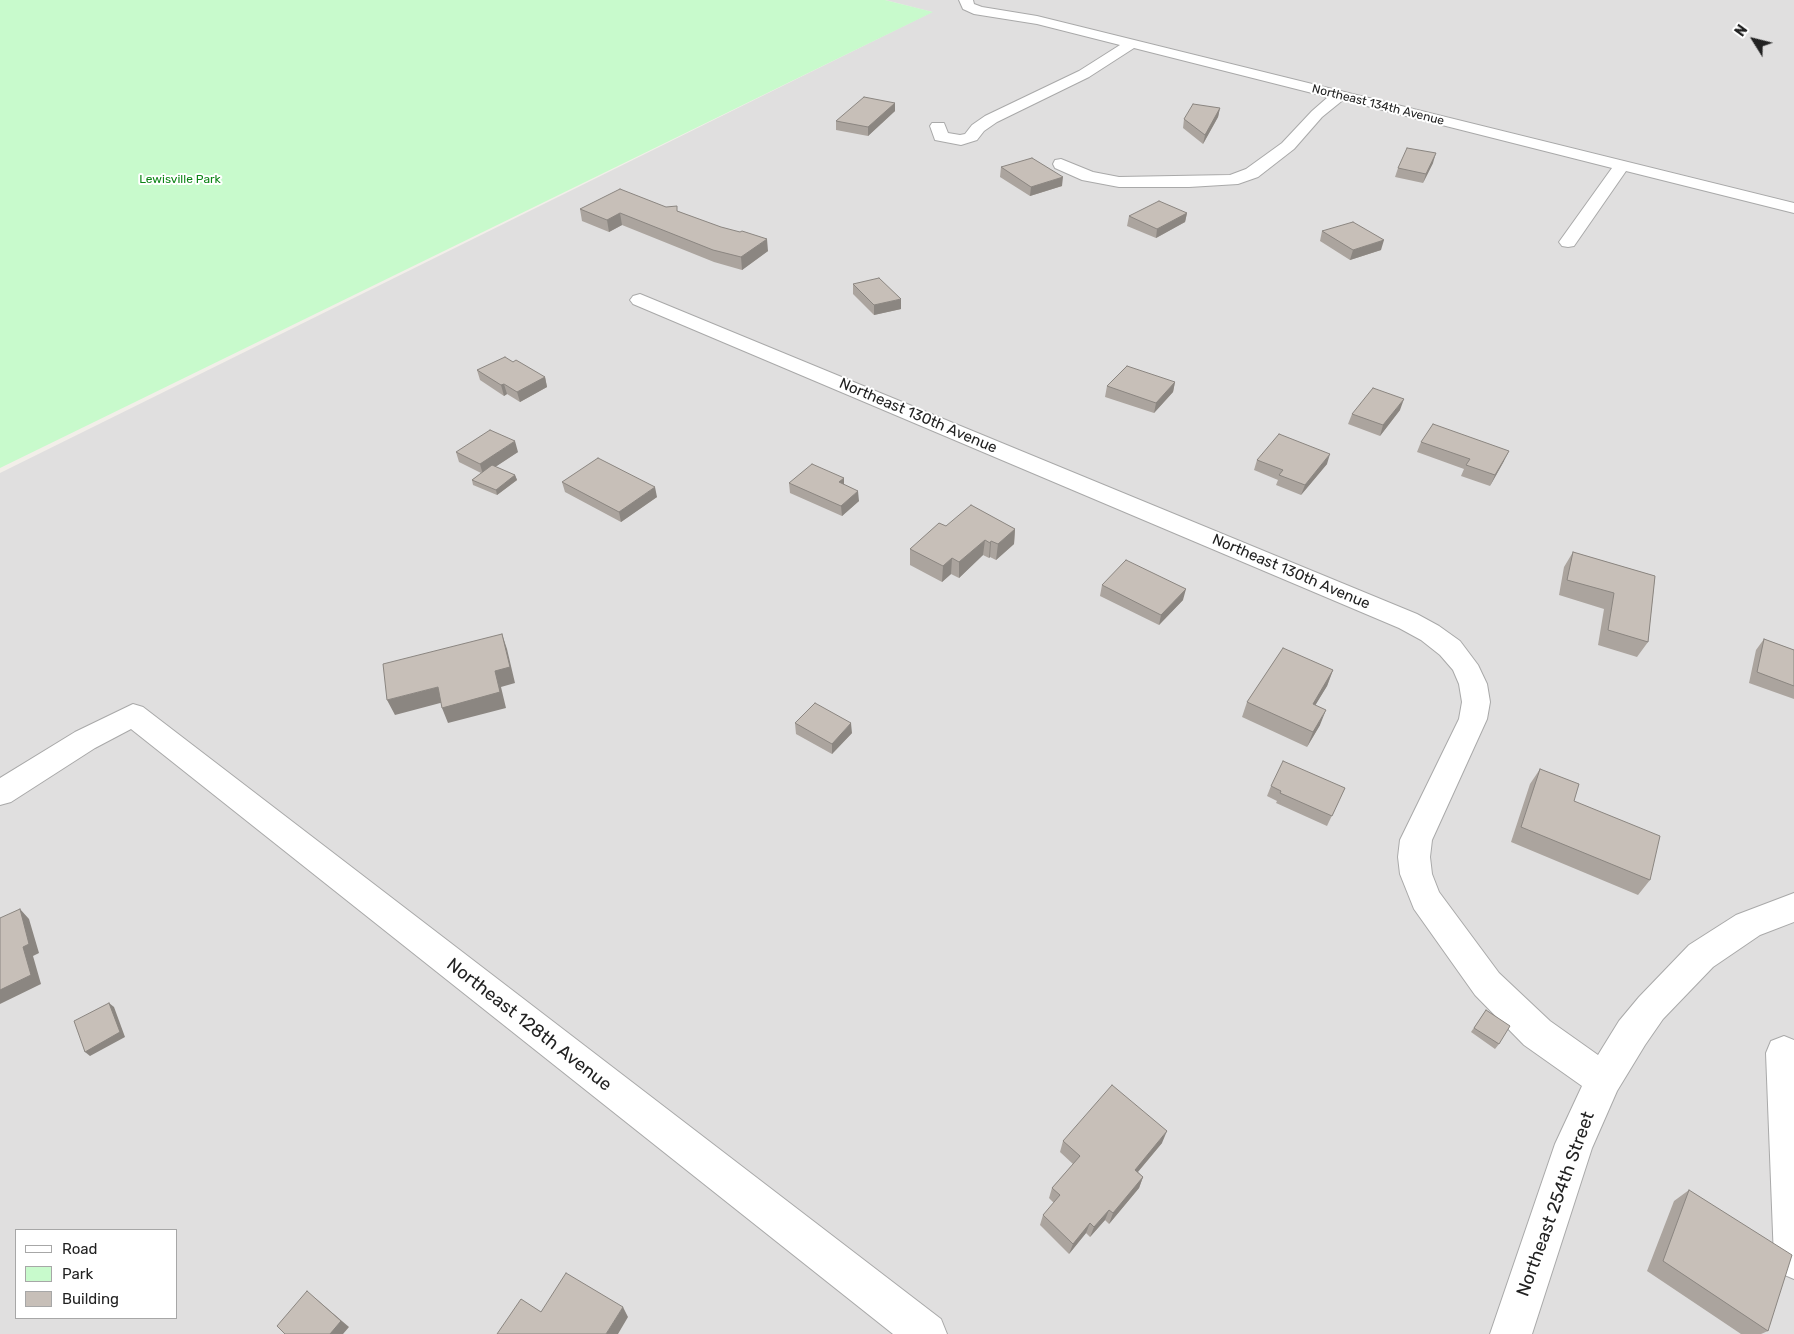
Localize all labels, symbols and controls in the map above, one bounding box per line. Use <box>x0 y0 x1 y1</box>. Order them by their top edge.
north arrow <box>1729 15 1779 65</box>
text: N <box>1732 22 1751 40</box>
street label: Northeast 134th Avenue <box>1310 82 1446 128</box>
park label: Lewisville Park <box>139 173 221 187</box>
street label: Northeast 130th Avenue <box>836 375 1000 457</box>
street label: Northeast 130th Avenue <box>1209 531 1373 613</box>
street label: Northeast 128th Avenue <box>442 954 616 1096</box>
street label: Northeast 254th Street <box>1512 1109 1600 1299</box>
legend <box>15 1229 178 1319</box>
text: Road <box>62 1240 98 1258</box>
text: Park <box>62 1265 93 1283</box>
text: Building <box>62 1290 119 1308</box>

